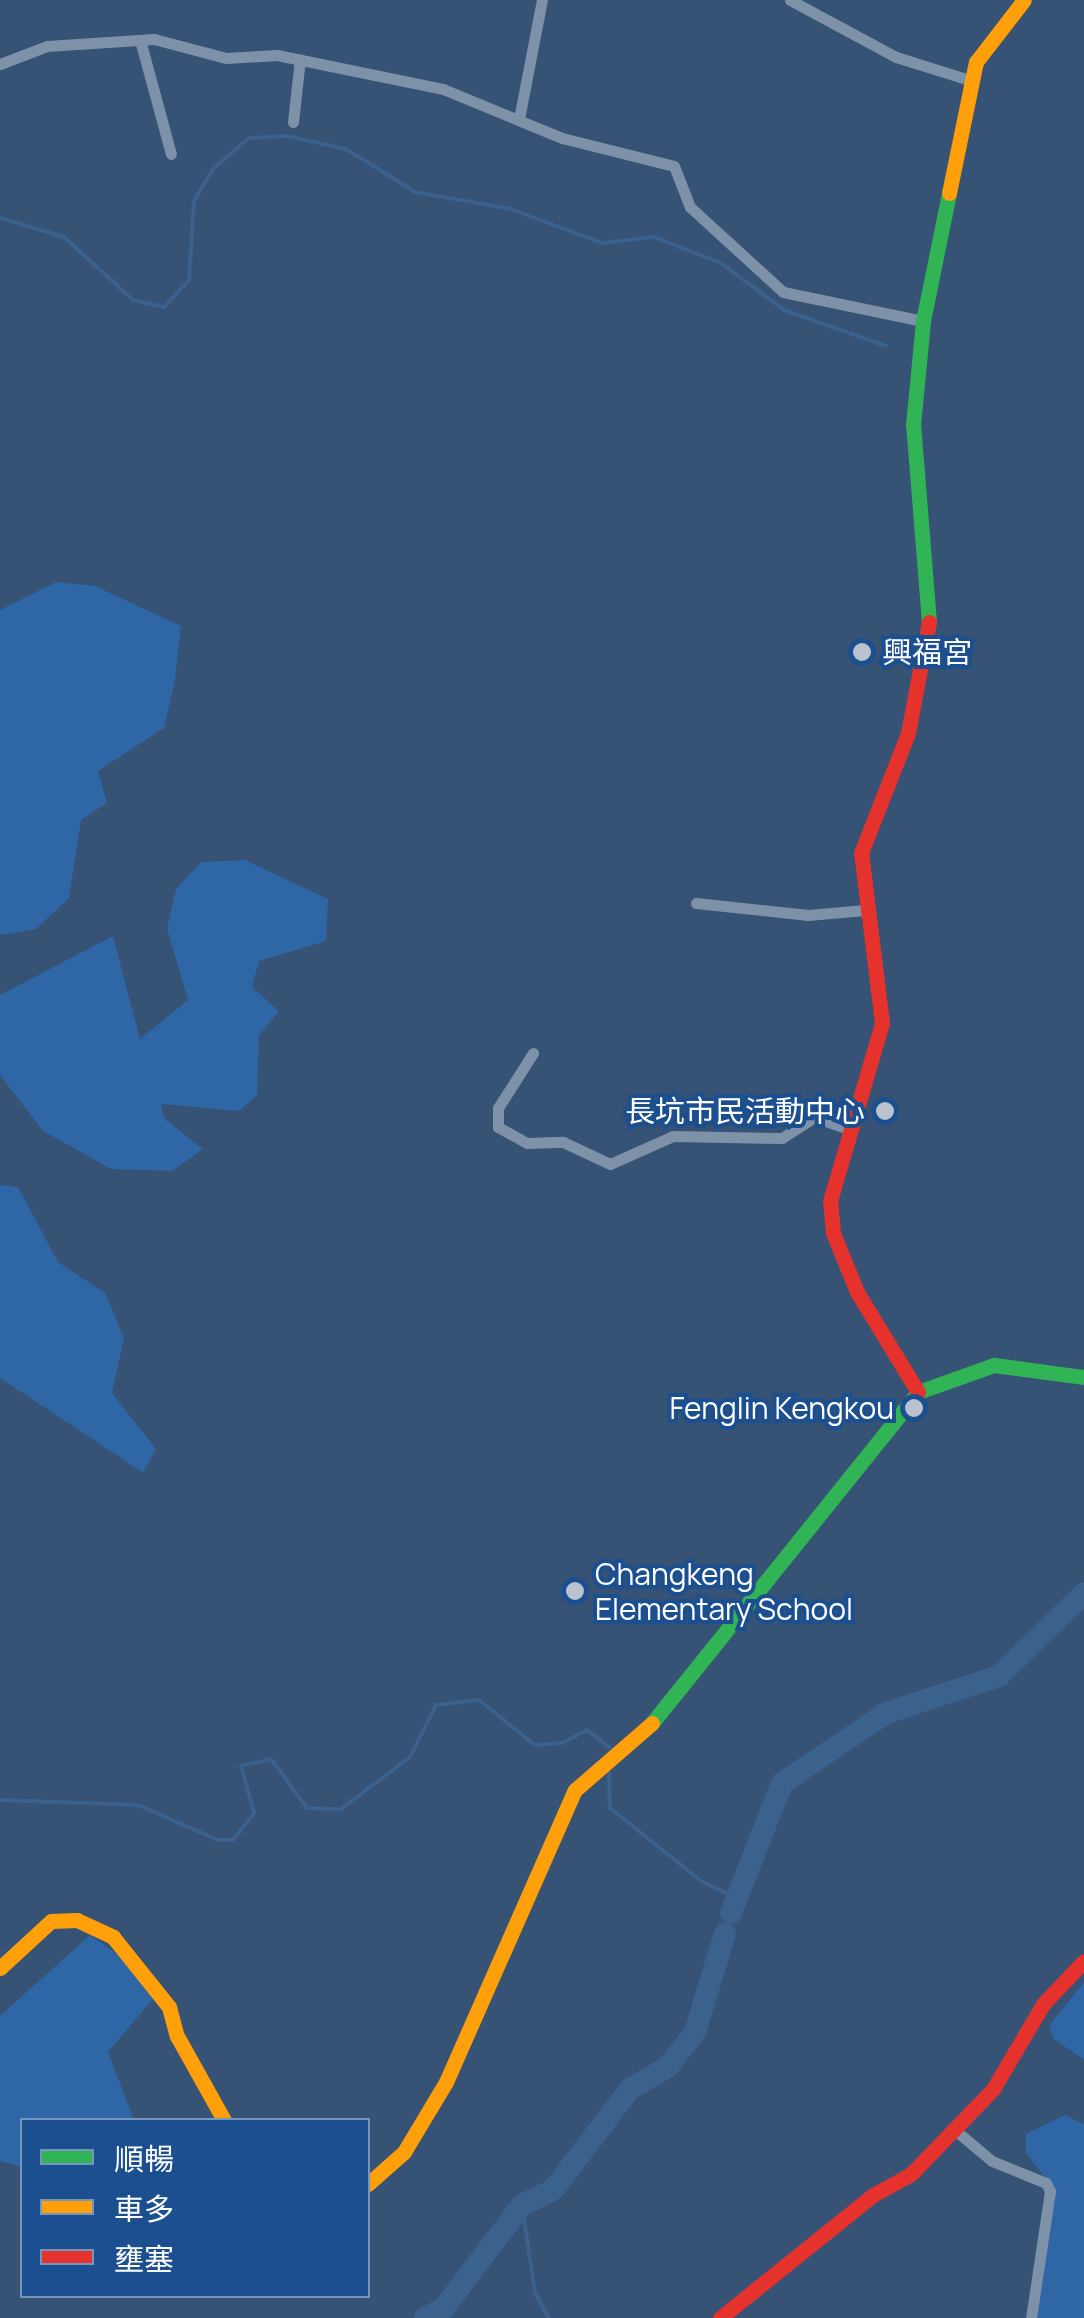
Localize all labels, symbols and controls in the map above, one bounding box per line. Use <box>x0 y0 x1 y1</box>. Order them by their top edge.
place label: 興福宮 <box>882 634 972 670</box>
marker: 興福宮 <box>851 641 873 663</box>
place label: 長坑市民活動中心 <box>625 1093 865 1129</box>
marker: 長坑市民活動中心 <box>874 1100 896 1122</box>
place label: Fenglin Kengkou <box>669 1390 894 1426</box>
marker: Fenglin Kengkou <box>903 1397 925 1419</box>
place label: Changkeng Elementary School <box>595 1556 853 1626</box>
marker: Changkeng Elementary School <box>564 1580 586 1602</box>
legend <box>20 2118 370 2298</box>
text: 順暢 <box>114 2138 174 2179</box>
text: 車多 <box>114 2188 174 2229</box>
text: 壅塞 <box>114 2238 174 2279</box>

